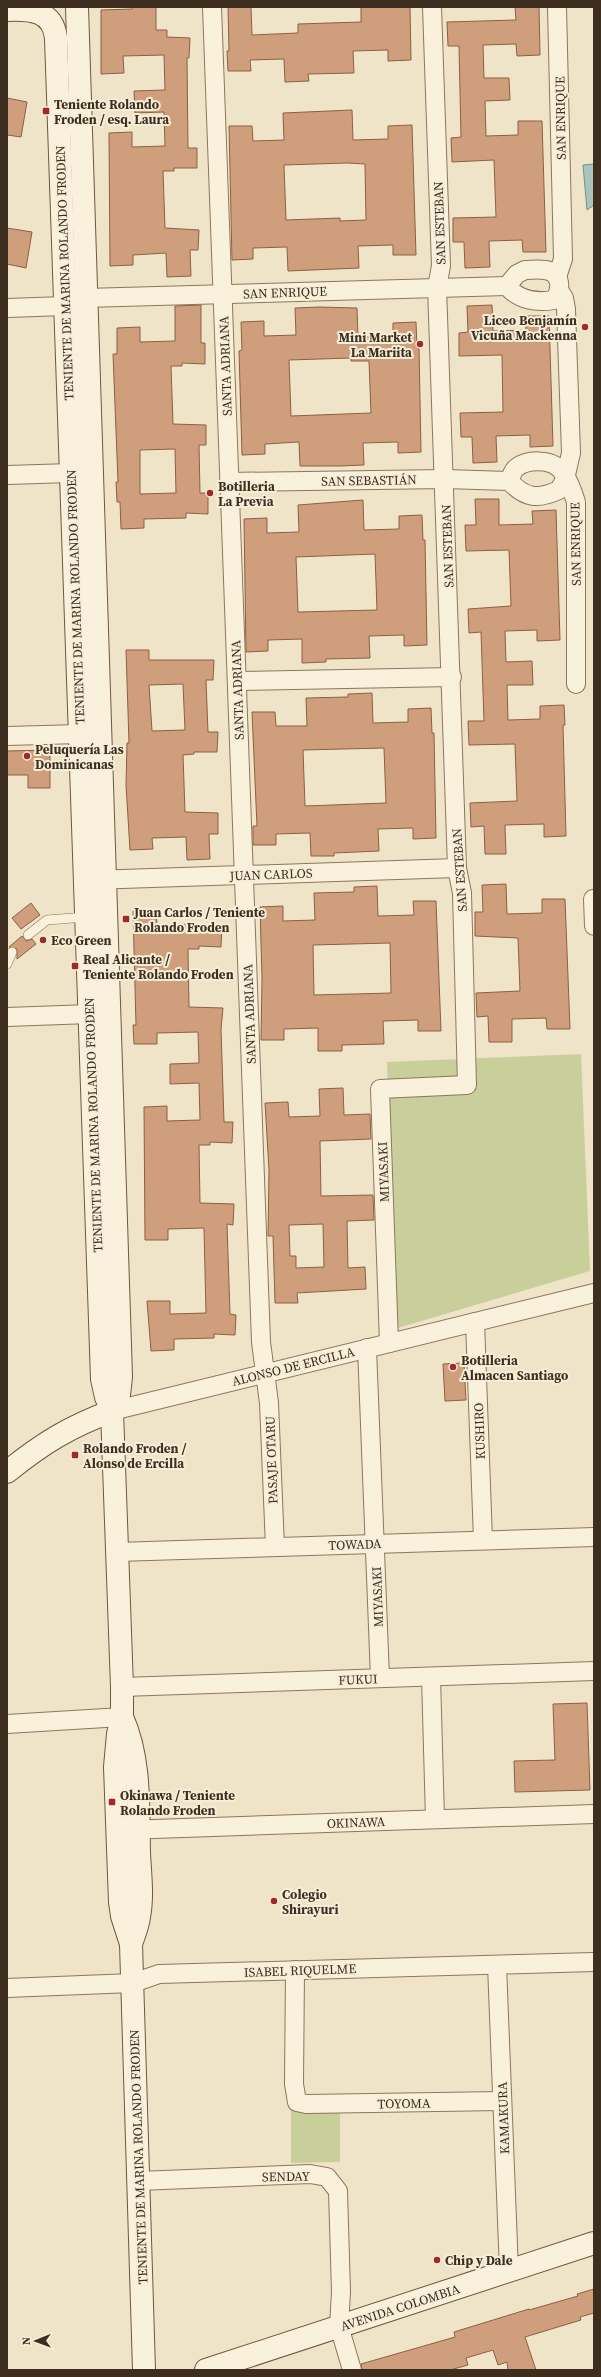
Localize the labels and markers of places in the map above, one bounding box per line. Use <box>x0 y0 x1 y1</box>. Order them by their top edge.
place label: Teniente Rolando Froden / esq. Laura <box>54 96 169 128</box>
marker: Teniente Rolando Froden / esq. Laura <box>41 106 51 116</box>
place label: Liceo Benjamín Vicuña Mackenna <box>471 312 577 344</box>
marker: Liceo Benjamín Vicuña Mackenna <box>580 322 590 332</box>
place label: Mini Market La Mariita <box>338 329 412 361</box>
marker: Mini Market La Mariita <box>415 339 425 349</box>
place label: Botilleria La Previa <box>218 478 275 510</box>
marker: Botilleria La Previa <box>205 488 215 498</box>
place label: Peluquería Las Dominicanas <box>35 741 124 773</box>
marker: Peluquería Las Dominicanas <box>22 751 32 761</box>
place label: Juan Carlos / Teniente Rolando Froden <box>133 904 265 936</box>
marker: Juan Carlos / Teniente Rolando Froden <box>121 914 131 924</box>
place label: Eco Green <box>51 932 112 949</box>
marker: Eco Green <box>38 935 48 945</box>
place label: Real Alicante / Teniente Rolando Froden <box>83 951 234 983</box>
marker: Real Alicante / Teniente Rolando Froden <box>70 961 80 971</box>
place label: Botilleria Almacen Santiago <box>461 1352 568 1384</box>
marker: Botilleria Almacen Santiago <box>448 1362 458 1372</box>
place label: Rolando Froden / Alonso de Ercilla <box>83 1440 186 1472</box>
marker: Rolando Froden / Alonso de Ercilla <box>70 1450 80 1460</box>
place label: Okinawa / Teniente Rolando Froden <box>120 1787 235 1819</box>
marker: Okinawa / Teniente Rolando Froden <box>107 1797 117 1807</box>
place label: Colegio Shirayuri <box>282 1886 339 1918</box>
marker: Colegio Shirayuri <box>269 1896 279 1906</box>
place label: Chip y Dale <box>445 2252 513 2269</box>
marker: Chip y Dale <box>432 2255 442 2265</box>

